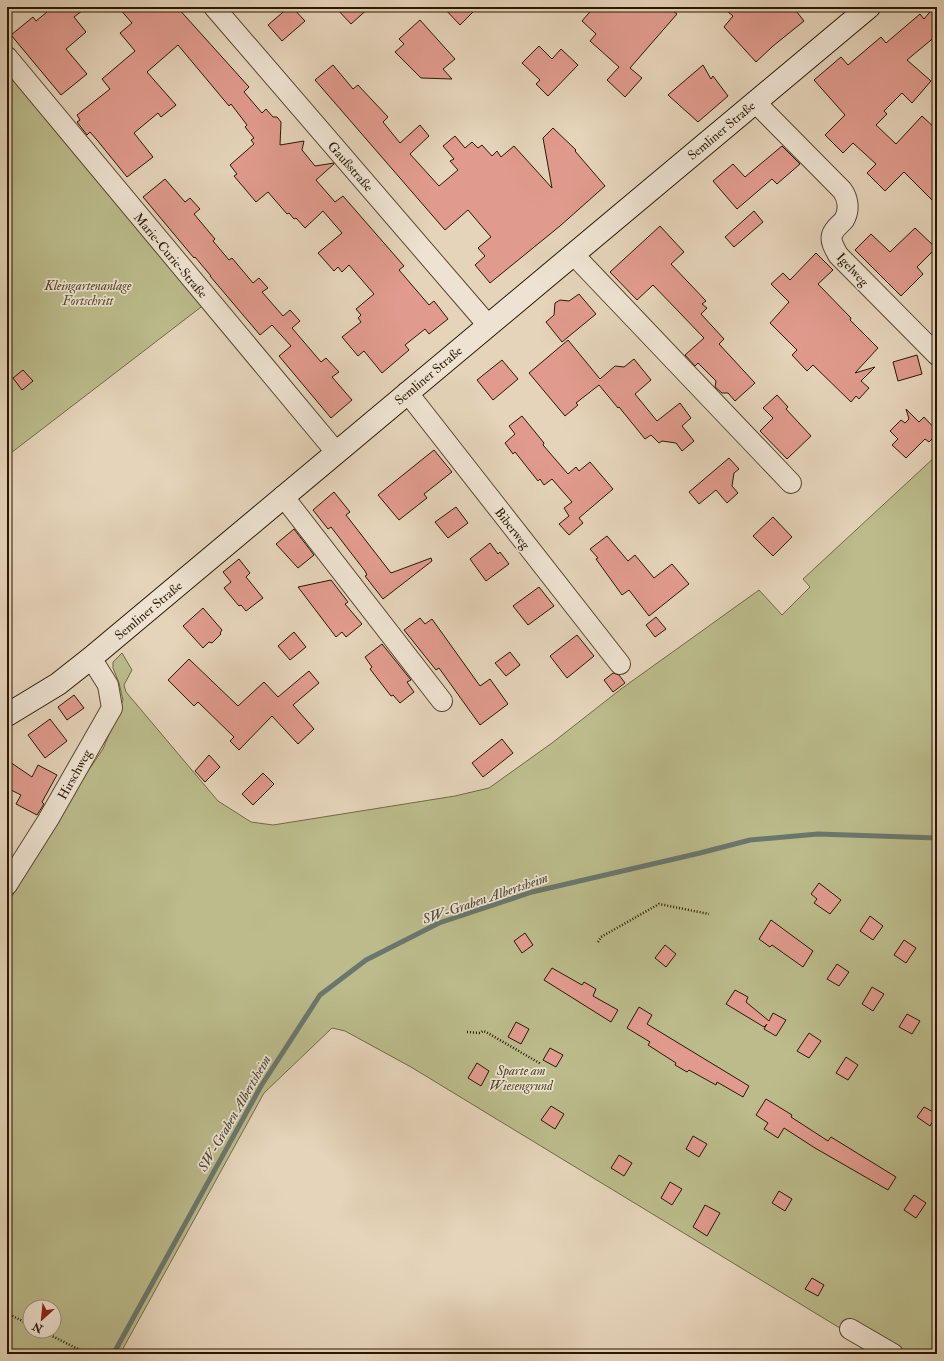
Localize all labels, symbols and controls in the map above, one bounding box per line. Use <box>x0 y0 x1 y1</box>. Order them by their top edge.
street label: Semliner Straße <box>685 97 759 164</box>
street label: Gaußstraße <box>324 138 377 195</box>
street label: Marie-Curie-Straße <box>130 210 211 302</box>
street label: Igelweg <box>833 250 872 290</box>
park label: Kleingartenanlage Fortschritt <box>44 278 132 309</box>
street label: Semliner Straße <box>392 342 466 409</box>
street label: Biberweg <box>491 505 534 553</box>
street label: Semliner Straße <box>112 577 186 644</box>
street label: Hirschweg <box>55 746 96 802</box>
water label: SW-Graben Albertsheim <box>419 869 550 928</box>
water label: SW-Graben Albertsheim <box>194 1052 275 1175</box>
park label: Sparte am Wiesengrund <box>489 1063 554 1094</box>
north arrow <box>22 1299 62 1339</box>
text: N <box>29 1319 46 1336</box>

